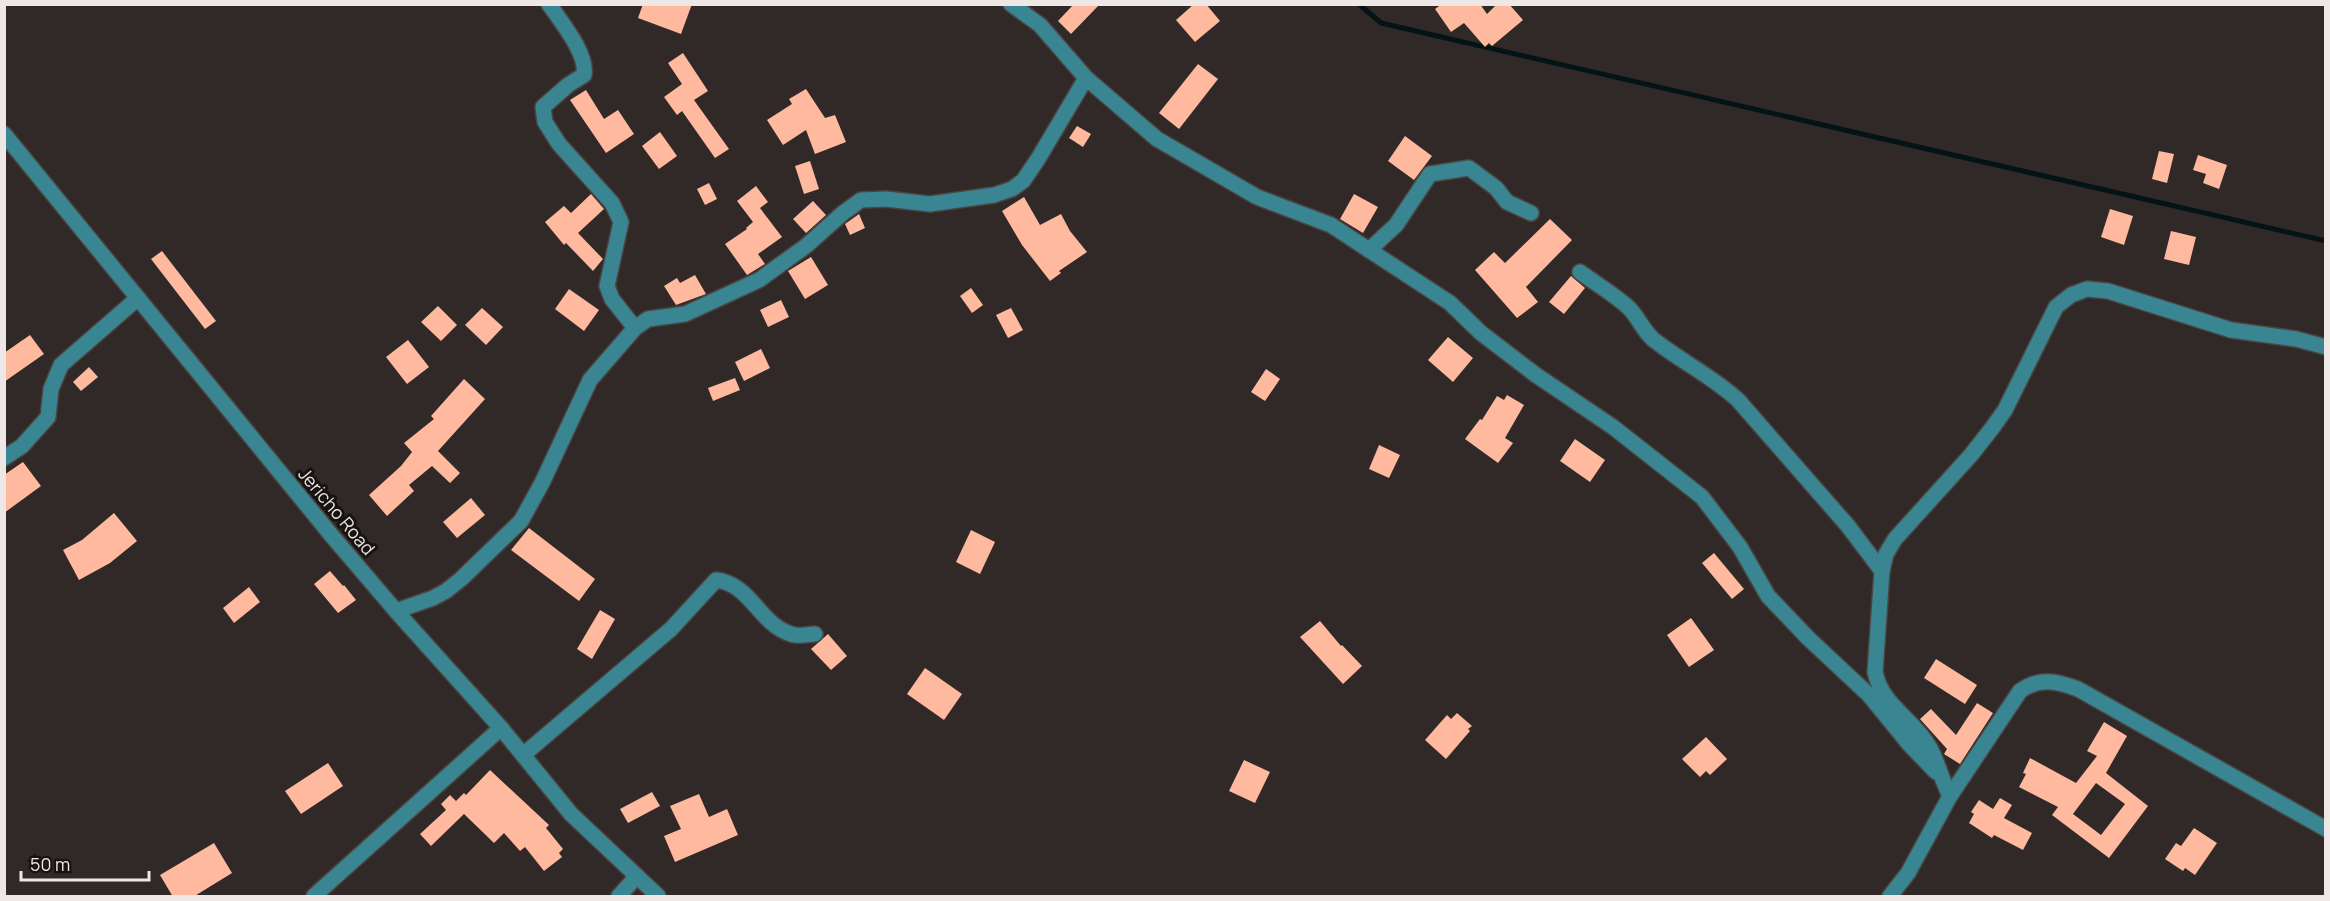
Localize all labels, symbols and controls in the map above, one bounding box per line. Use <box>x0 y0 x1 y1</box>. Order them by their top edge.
street label: Jericho Road <box>293 462 381 560</box>
scale bar <box>21 844 148 882</box>
text: 50 m <box>30 852 70 876</box>

